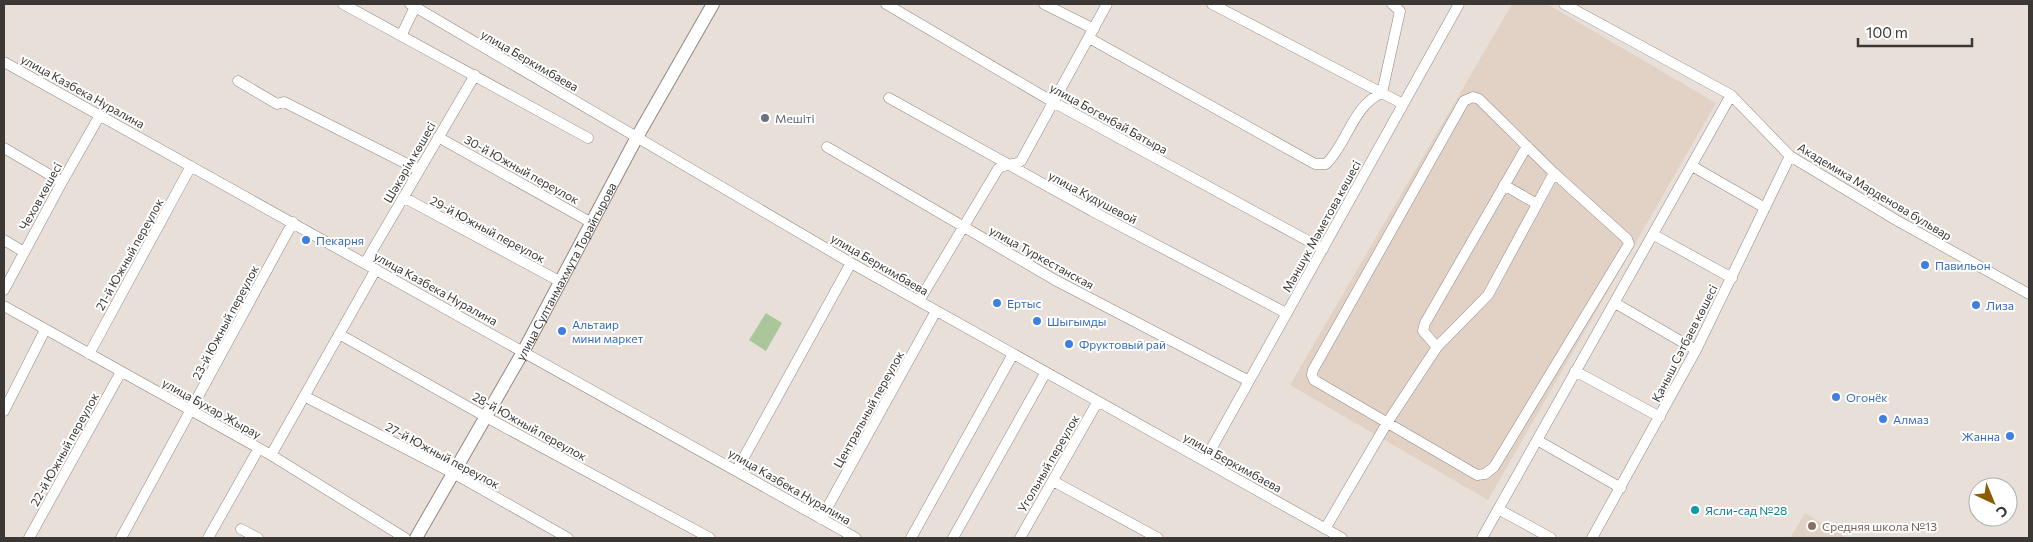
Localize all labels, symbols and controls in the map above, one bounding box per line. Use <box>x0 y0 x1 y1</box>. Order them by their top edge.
scale bar <box>1858 15 1972 47</box>
text: 100 m <box>1866 23 1908 41</box>
street label: улица Беркимбаева <box>479 26 581 94</box>
street label: улица Казбека Нуралина <box>19 51 147 131</box>
street label: улица Богенбай Батыра <box>1048 80 1170 156</box>
place label: Мешіті <box>775 111 815 125</box>
marker: Мешіті <box>759 112 771 124</box>
street label: Шәкәрім көшесі <box>380 119 438 205</box>
street label: 30-й Южный переулок <box>462 132 582 207</box>
street label: Академика Марденова бульвар <box>1796 139 1954 243</box>
street label: Мәншүк Мәметова көшесі <box>1279 158 1363 294</box>
street label: Чехов көшесі <box>16 160 64 232</box>
street label: улица Кудушевой <box>1046 168 1140 226</box>
street label: улица Султанмахмута Торайгырова <box>513 180 619 363</box>
street label: 29-й Южный переулок <box>428 193 548 266</box>
street label: 21-й Южный переулок <box>92 195 166 312</box>
street label: улица Туркестанская <box>987 222 1097 292</box>
street label: улица Беркимбаева <box>829 230 931 298</box>
place label: Пекарня <box>316 233 364 247</box>
marker: Пекарня <box>300 234 312 246</box>
street label: улица Казбека Нуралина <box>372 248 500 328</box>
place label: Павильон <box>1935 258 1991 272</box>
marker: Павильон <box>1919 259 1931 271</box>
street label: 23-й Южный переулок <box>189 262 261 382</box>
street label: Қаныш Сәтбаев көшесі <box>1648 282 1720 404</box>
place label: Ертыс <box>1007 296 1041 310</box>
marker: Ертыс <box>991 297 1003 309</box>
place label: Лиза <box>1986 298 2014 312</box>
marker: Лиза <box>1970 299 1982 311</box>
place label: Шыгымды <box>1047 314 1106 328</box>
marker: Шыгымды <box>1031 315 1043 327</box>
place label: Альтаир мини маркет <box>572 317 644 345</box>
marker: Альтаир мини маркет <box>556 325 568 337</box>
place label: Фруктовый рай <box>1079 337 1166 351</box>
marker: Фруктовый рай <box>1063 338 1075 350</box>
street label: Центральный переулок <box>830 348 906 470</box>
street label: улица Бухар Жырау <box>160 375 264 441</box>
street label: 22-й Южный переулок <box>27 389 101 508</box>
street label: 28-й Южный переулок <box>471 389 590 463</box>
place label: Огонёк <box>1846 390 1888 404</box>
marker: Огонёк <box>1830 391 1842 403</box>
street label: Угольный переулок <box>1014 411 1082 514</box>
place label: Алмаз <box>1893 412 1929 426</box>
marker: Алмаз <box>1877 413 1889 425</box>
street label: 27-й Южный переулок <box>384 419 503 491</box>
street label: улица Беркимбаева <box>1181 429 1285 495</box>
place label: Жанна <box>1961 429 2000 443</box>
marker: Жанна <box>2004 430 2016 442</box>
street label: улица Казбека Нуралина <box>726 445 854 527</box>
north arrow <box>1968 477 2018 527</box>
text: С <box>1993 502 2012 521</box>
place label: Ясли-сад №28 <box>1705 503 1787 517</box>
marker: Ясли-сад №28 <box>1689 504 1701 516</box>
place label: Средняя школа №13 <box>1822 519 1937 533</box>
marker: Средняя школа №13 <box>1806 520 1818 532</box>

